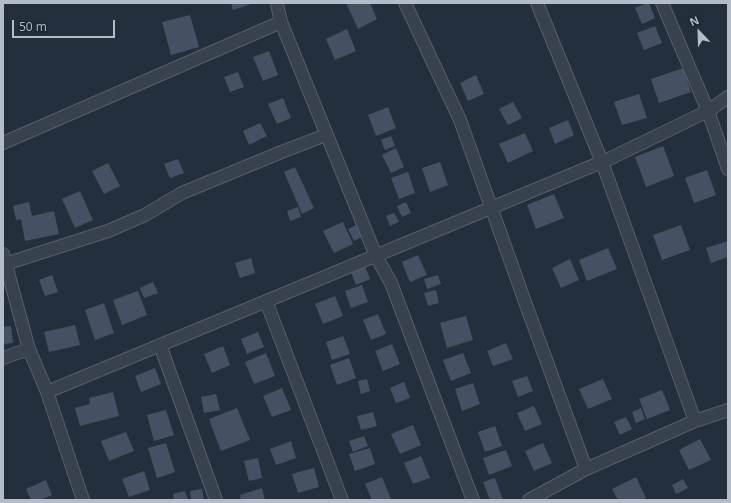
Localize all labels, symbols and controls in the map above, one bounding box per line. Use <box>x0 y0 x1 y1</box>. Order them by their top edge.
scale bar <box>14 12 117 38</box>
north arrow <box>679 12 719 52</box>
text: N <box>687 12 701 29</box>
text: 50 m <box>19 18 47 35</box>

